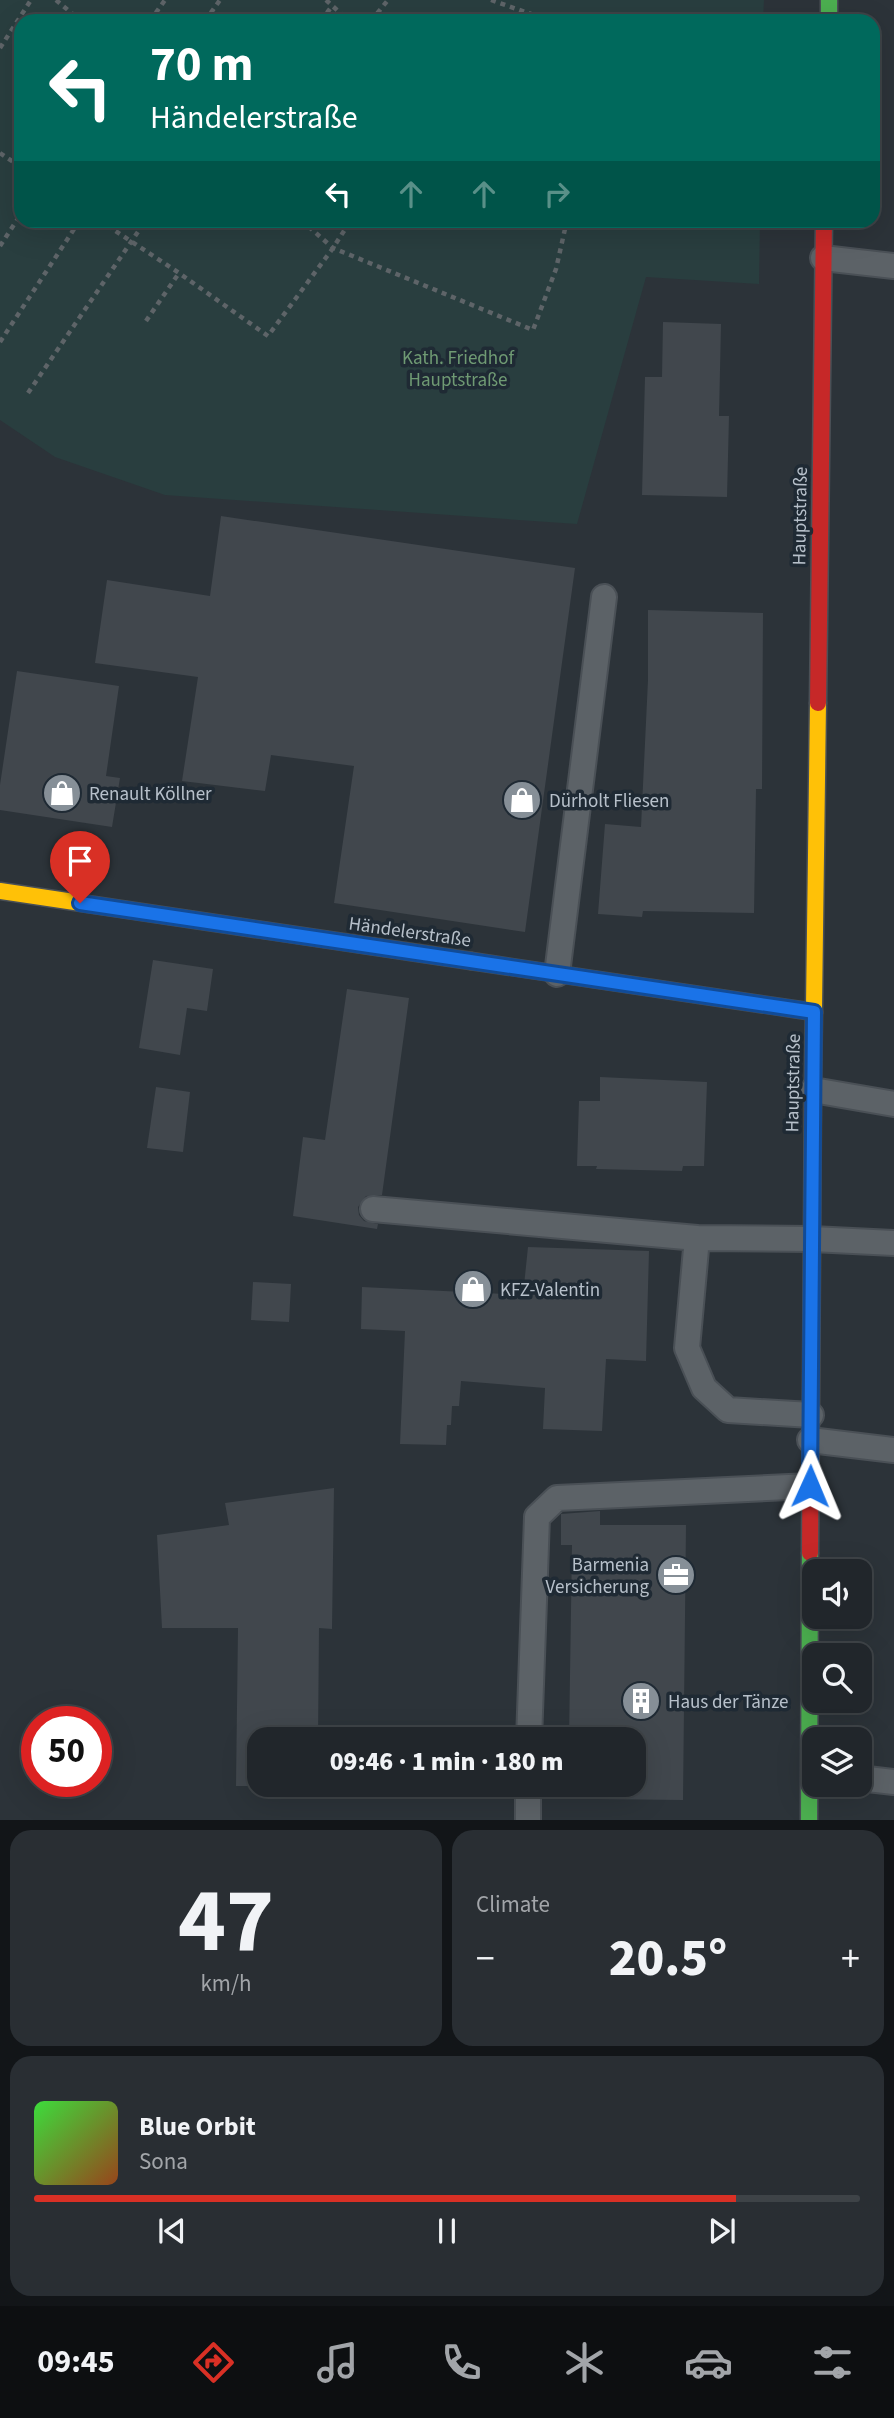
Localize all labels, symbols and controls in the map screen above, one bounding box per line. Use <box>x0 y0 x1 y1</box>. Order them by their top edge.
text: 70 m <box>150 30 254 100</box>
icon: left <box>35 42 126 133</box>
text: Händelerstraße <box>150 95 358 141</box>
icon: left <box>319 175 357 213</box>
icon: ahead <box>392 175 430 213</box>
icon: ahead <box>465 175 503 213</box>
icon: right <box>538 175 576 213</box>
park label: Kath. Friedhof Hauptstraße <box>402 345 515 394</box>
street label: Hauptstraße <box>786 466 815 566</box>
shop icon: Renault Köllner <box>41 772 83 814</box>
shop icon: Dürholt Fliesen <box>501 779 543 821</box>
place label: Renault Köllner <box>89 781 212 808</box>
place label: Dürholt Fliesen <box>549 788 669 815</box>
pin <box>50 831 110 903</box>
icon: arrive <box>61 842 99 880</box>
street label: Händelerstraße <box>347 911 473 954</box>
street label: Hauptstraße <box>779 1033 808 1133</box>
shop icon: KFZ-Valentin <box>452 1268 494 1310</box>
place label: KFZ-Valentin <box>500 1277 600 1304</box>
position arrow <box>773 1449 847 1523</box>
place label: Barmenia Versicherung <box>546 1552 649 1601</box>
office icon: Barmenia Versicherung <box>655 1554 697 1596</box>
map controls <box>802 1559 872 1797</box>
button: sound <box>802 1559 872 1629</box>
button: search <box>802 1643 872 1713</box>
building icon: Haus der Tänze <box>620 1680 662 1722</box>
place label: Haus der Tänze <box>668 1689 789 1716</box>
speed limit sign: 50 <box>21 1706 112 1797</box>
button: layers <box>802 1727 872 1797</box>
text: 09:46 · 1 min · 180 m <box>330 1743 563 1780</box>
text: 47 <box>178 1857 274 1986</box>
text: Climate <box>476 1888 550 1921</box>
text: 20.5° <box>609 1922 727 1996</box>
text: − <box>476 1932 495 1986</box>
text: + <box>841 1932 860 1986</box>
text: km/h <box>200 1967 252 2000</box>
text: Blue Orbit <box>139 2108 256 2145</box>
text: Sona <box>139 2145 188 2178</box>
icon: previous <box>153 2212 191 2250</box>
icon: pause <box>428 2212 466 2250</box>
icon: next <box>703 2212 741 2250</box>
icon: directions <box>189 2338 238 2387</box>
icon: music <box>313 2338 362 2387</box>
icon: phone <box>437 2338 486 2387</box>
icon: climate <box>560 2338 609 2387</box>
icon: car <box>684 2338 733 2387</box>
icon: filters <box>808 2338 857 2387</box>
text: 09:45 <box>37 2339 115 2385</box>

